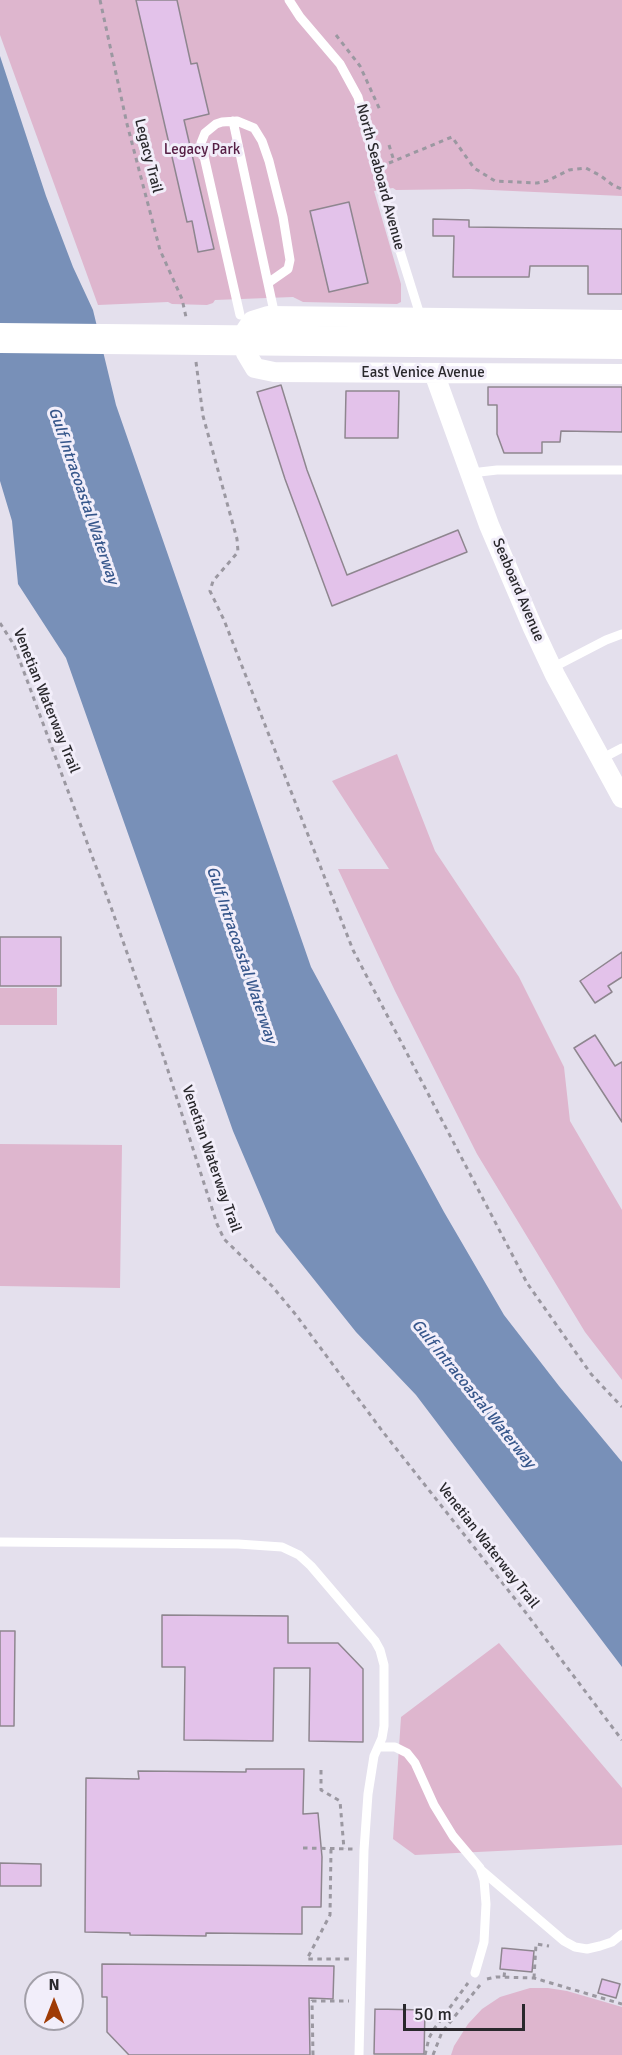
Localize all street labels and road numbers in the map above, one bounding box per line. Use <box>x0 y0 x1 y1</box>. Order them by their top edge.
street label: North Seaboard Avenue <box>352 102 408 252</box>
street label: Legacy Trail <box>130 117 166 195</box>
street label: East Venice Avenue <box>361 364 485 382</box>
street label: Seaboard Avenue <box>488 536 548 644</box>
street label: Venetian Waterway Trail <box>9 626 83 776</box>
street label: Venetian Waterway Trail <box>177 1083 245 1235</box>
street label: Venetian Waterway Trail <box>433 1480 543 1612</box>

